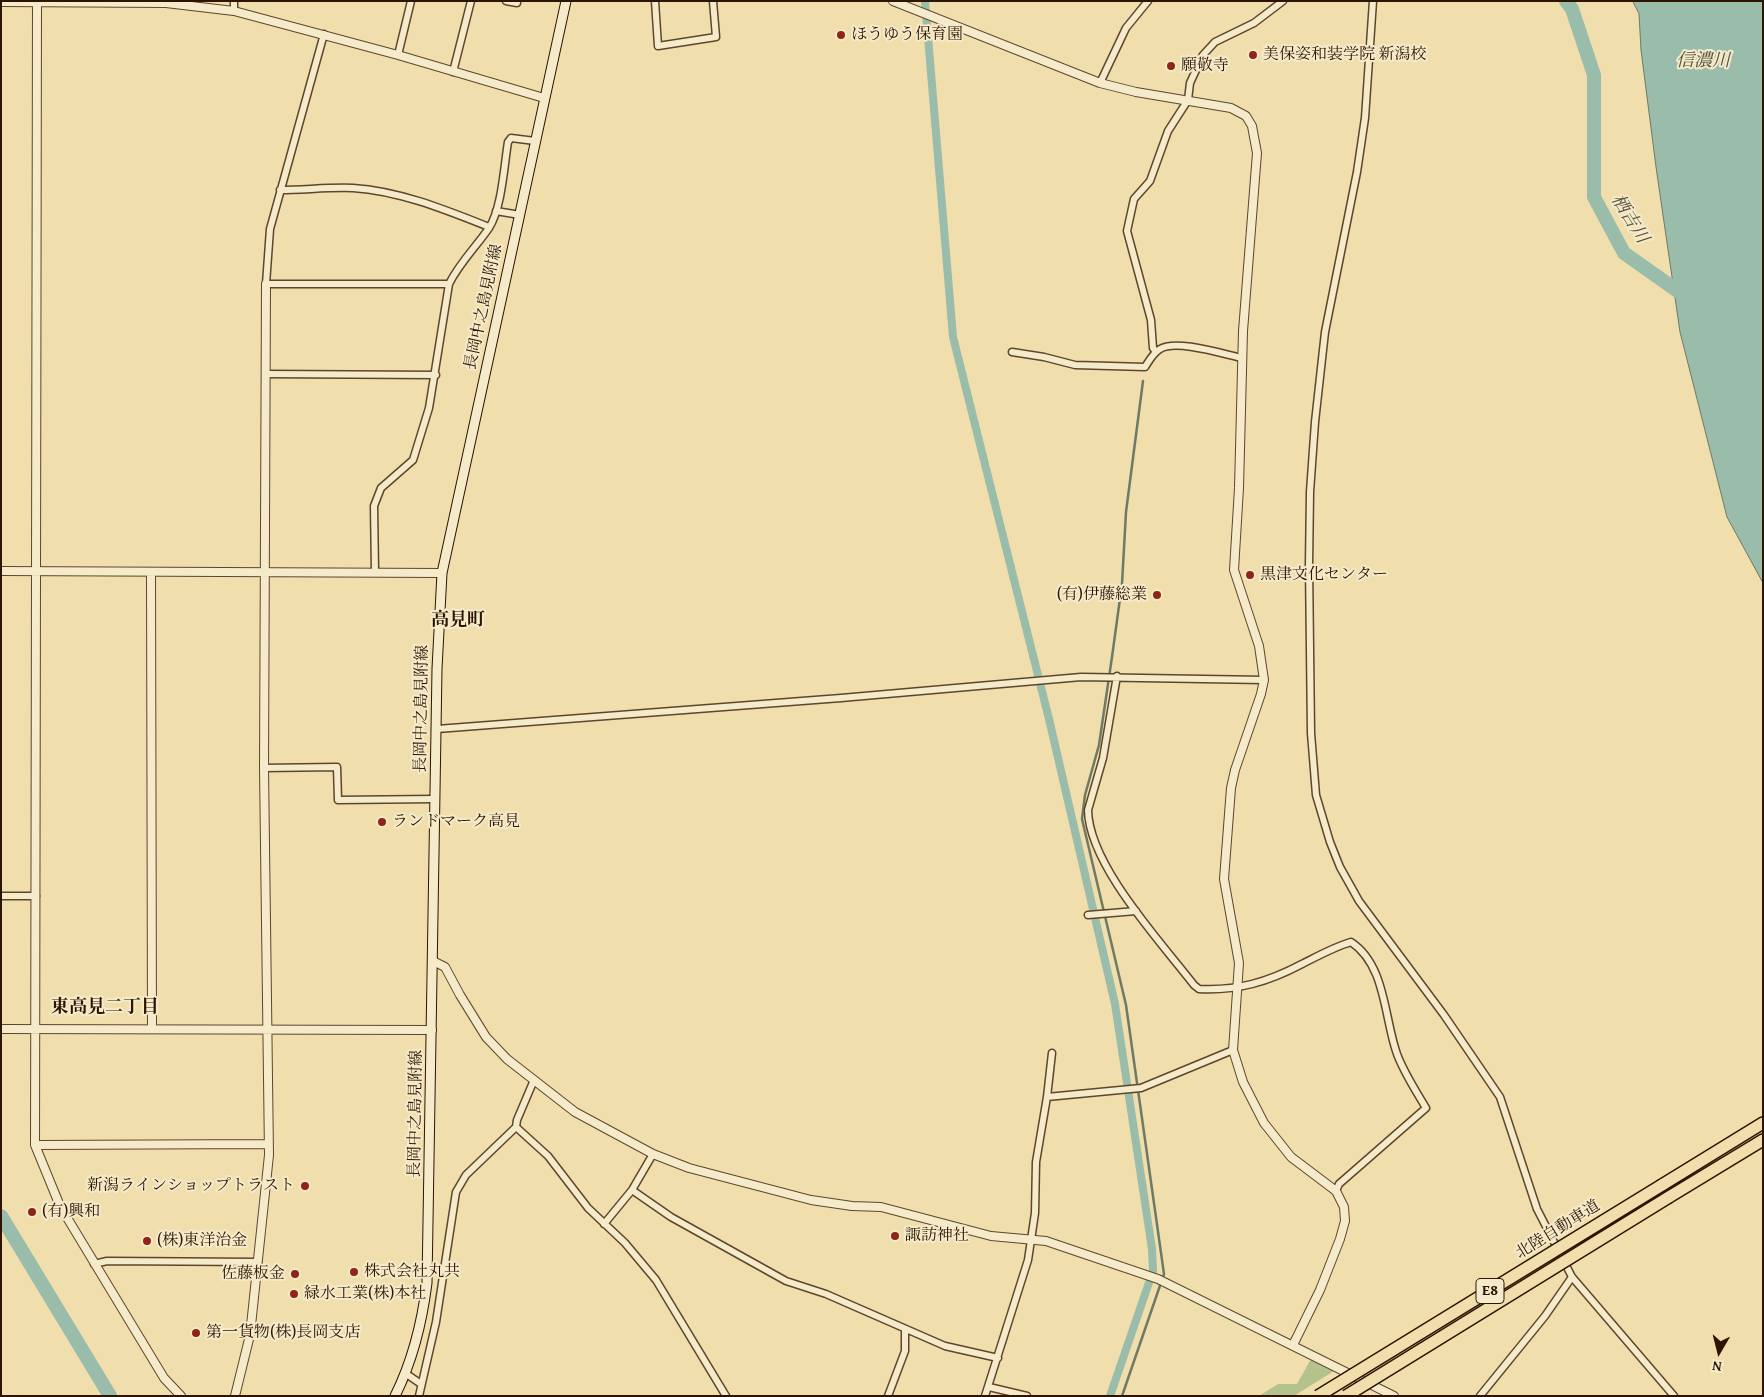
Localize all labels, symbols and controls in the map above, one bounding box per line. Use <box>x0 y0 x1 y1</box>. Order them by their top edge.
place label: ほうゆう保育園 <box>851 25 963 45</box>
marker: ほうゆう保育園 <box>835 29 847 41</box>
place label: 美保姿和装学院 新潟校 <box>1263 45 1427 65</box>
marker: 美保姿和装学院 新潟校 <box>1247 49 1259 61</box>
water label: 信濃川 <box>1676 50 1730 72</box>
place label: 願敬寺 <box>1181 56 1229 76</box>
marker: 願敬寺 <box>1165 60 1177 72</box>
water label: 栖吉川 <box>1606 190 1652 248</box>
street label: 長岡中之島見附線 <box>461 242 507 372</box>
place label: 黒津文化センター <box>1260 565 1388 585</box>
marker: 黒津文化センター <box>1244 569 1256 581</box>
place label: (有)伊藤総業 <box>1057 585 1147 605</box>
marker: (有)伊藤総業 <box>1151 589 1163 601</box>
district label: 高見町 <box>431 609 485 631</box>
street label: 長岡中之島見附線 <box>411 645 433 773</box>
place label: ランドマーク高見 <box>392 812 520 832</box>
marker: ランドマーク高見 <box>376 816 388 828</box>
district label: 東高見二丁目 <box>51 996 159 1018</box>
street label: 長岡中之島見附線 <box>405 1050 427 1178</box>
place label: 新潟ラインショップトラスト <box>87 1176 295 1196</box>
marker: 新潟ラインショップトラスト <box>299 1180 311 1192</box>
street label: 北陸自動車道 <box>1512 1196 1604 1264</box>
place label: (有)興和 <box>42 1202 100 1222</box>
marker: (有)興和 <box>26 1206 38 1218</box>
place label: 諏訪神社 <box>905 1226 969 1246</box>
marker: 諏訪神社 <box>889 1230 901 1242</box>
place label: (株)東洋治金 <box>157 1231 247 1251</box>
marker: (株)東洋治金 <box>141 1235 153 1247</box>
place label: 株式会社丸共 <box>364 1262 460 1282</box>
place label: 佐藤板金 <box>221 1264 285 1284</box>
marker: 株式会社丸共 <box>348 1266 360 1278</box>
marker: 佐藤板金 <box>289 1268 301 1280</box>
road number: E8 <box>1476 1278 1504 1304</box>
place label: 緑水工業(株)本社 <box>304 1284 426 1304</box>
marker: 緑水工業(株)本社 <box>288 1288 300 1300</box>
place label: 第一貨物(株)長岡支店 <box>206 1323 360 1343</box>
marker: 第一貨物(株)長岡支店 <box>190 1327 202 1339</box>
north arrow <box>1694 1327 1744 1377</box>
text: N <box>1711 1356 1723 1377</box>

